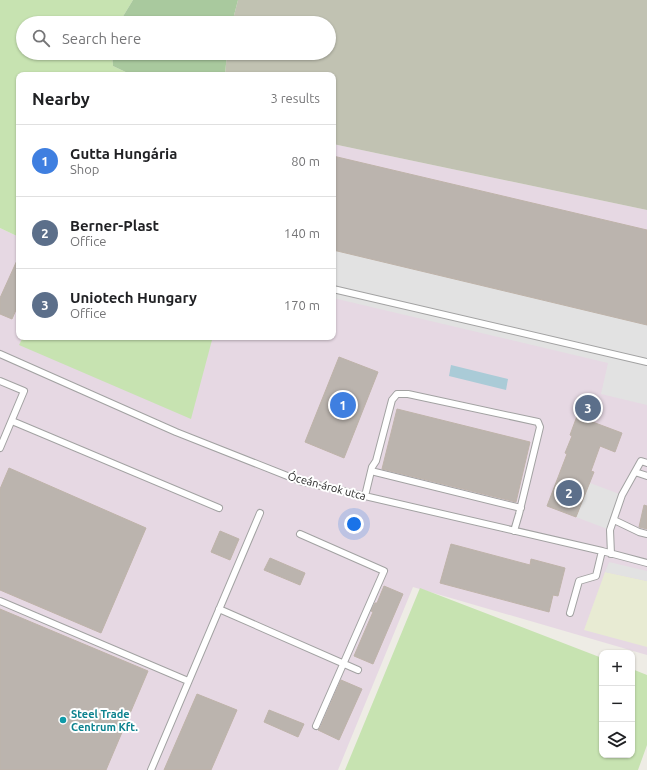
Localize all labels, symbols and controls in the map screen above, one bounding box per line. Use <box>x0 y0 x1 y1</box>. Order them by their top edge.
search box <box>16 16 336 60</box>
icon: search <box>30 27 52 49</box>
text: Search here <box>62 30 141 47</box>
text: Nearby <box>32 89 90 108</box>
text: 3 results <box>270 91 320 105</box>
text: Gutta Hungária <box>70 145 177 162</box>
text: 1 <box>41 154 49 168</box>
text: 80 m <box>291 154 320 168</box>
text: Shop <box>70 162 99 176</box>
text: Berner-Plast <box>70 217 159 234</box>
text: 2 <box>41 226 49 240</box>
text: 140 m <box>284 226 320 240</box>
text: Office <box>70 234 106 248</box>
text: Uniotech Hungary <box>70 289 197 306</box>
text: 3 <box>41 298 49 312</box>
text: 170 m <box>284 298 320 312</box>
text: Office <box>70 306 106 320</box>
pin: 1 <box>330 390 356 420</box>
pin: 3 <box>575 393 601 423</box>
street label: Óceán-árok utca <box>287 469 368 502</box>
pin: 2 <box>556 478 582 508</box>
your location <box>344 514 364 534</box>
map controls <box>599 650 635 758</box>
button: + <box>599 650 635 686</box>
button: − <box>599 686 635 722</box>
place label: Steel Trade Centrum Kft. <box>71 708 138 733</box>
marker: Steel Trade Centrum Kft. <box>58 715 68 725</box>
button: layers <box>599 722 635 758</box>

